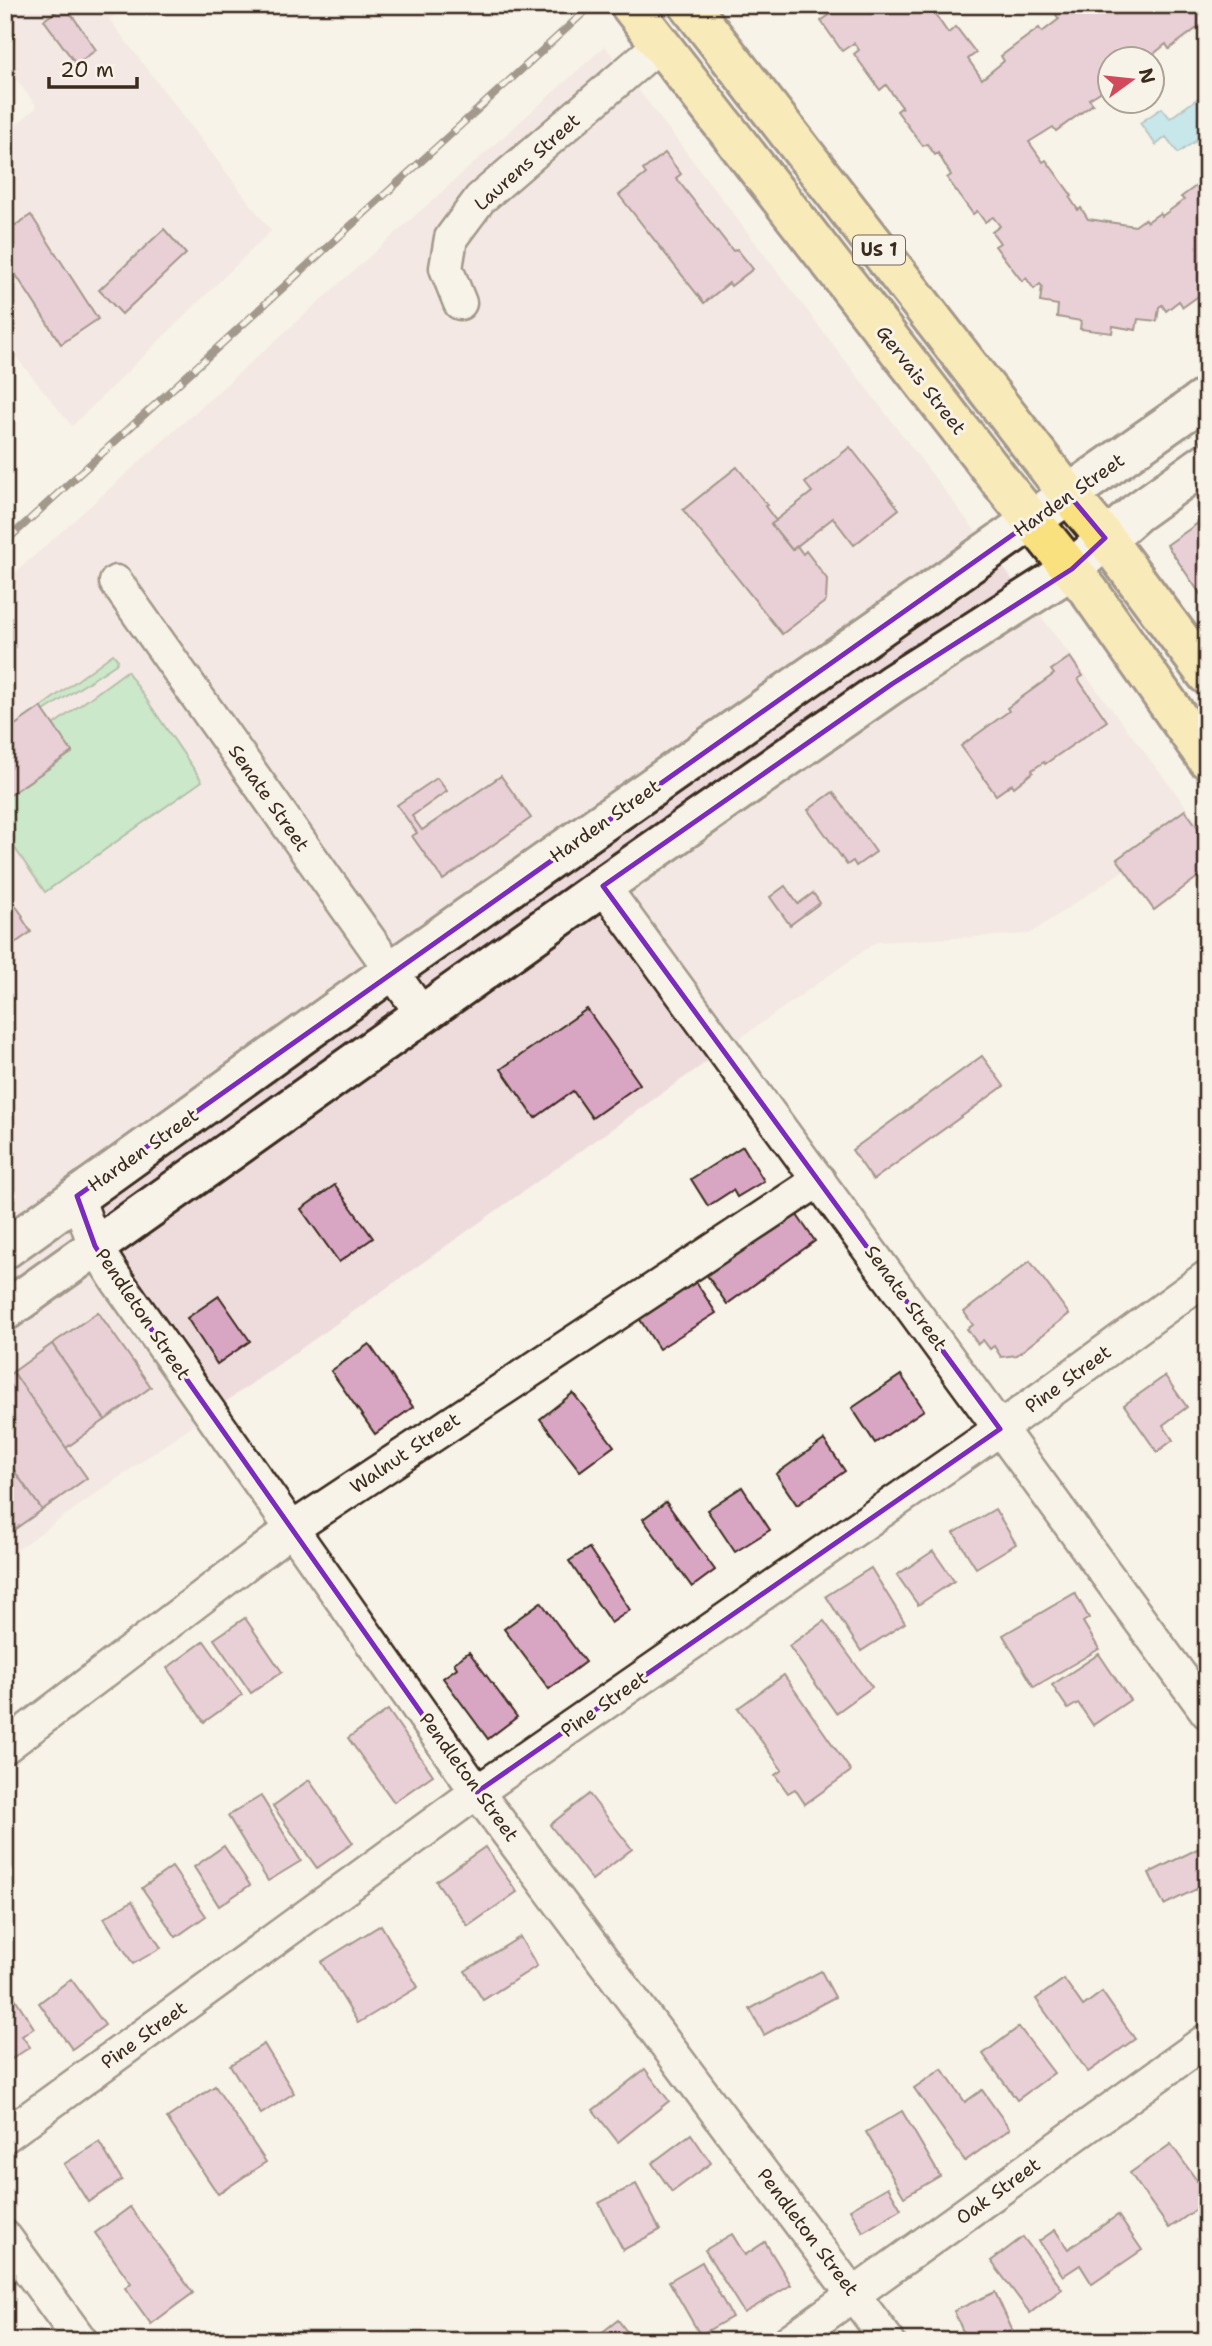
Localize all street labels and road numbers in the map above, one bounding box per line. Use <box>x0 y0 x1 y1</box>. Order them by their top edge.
street label: Laurens Street <box>469 108 585 216</box>
road number: US 1 <box>853 236 905 264</box>
street label: Gervais Street <box>871 320 971 440</box>
street label: Harden Street <box>1009 448 1129 542</box>
street label: Senate Street <box>223 740 315 856</box>
street label: Harden Street <box>545 774 665 868</box>
street label: Harden Street <box>83 1103 203 1197</box>
street label: Senate Street <box>859 1240 953 1356</box>
street label: Pendleton Street <box>90 1243 196 1385</box>
street label: Pine Street <box>1020 1339 1116 1419</box>
street label: Walnut Street <box>345 1407 465 1499</box>
street label: Pine Street <box>556 1665 652 1743</box>
street label: Pendleton Street <box>414 1708 524 1846</box>
street label: Pine Street <box>96 1995 192 2075</box>
street label: Oak Street <box>951 2152 1045 2230</box>
street label: Pendleton Street <box>752 2163 864 2301</box>

